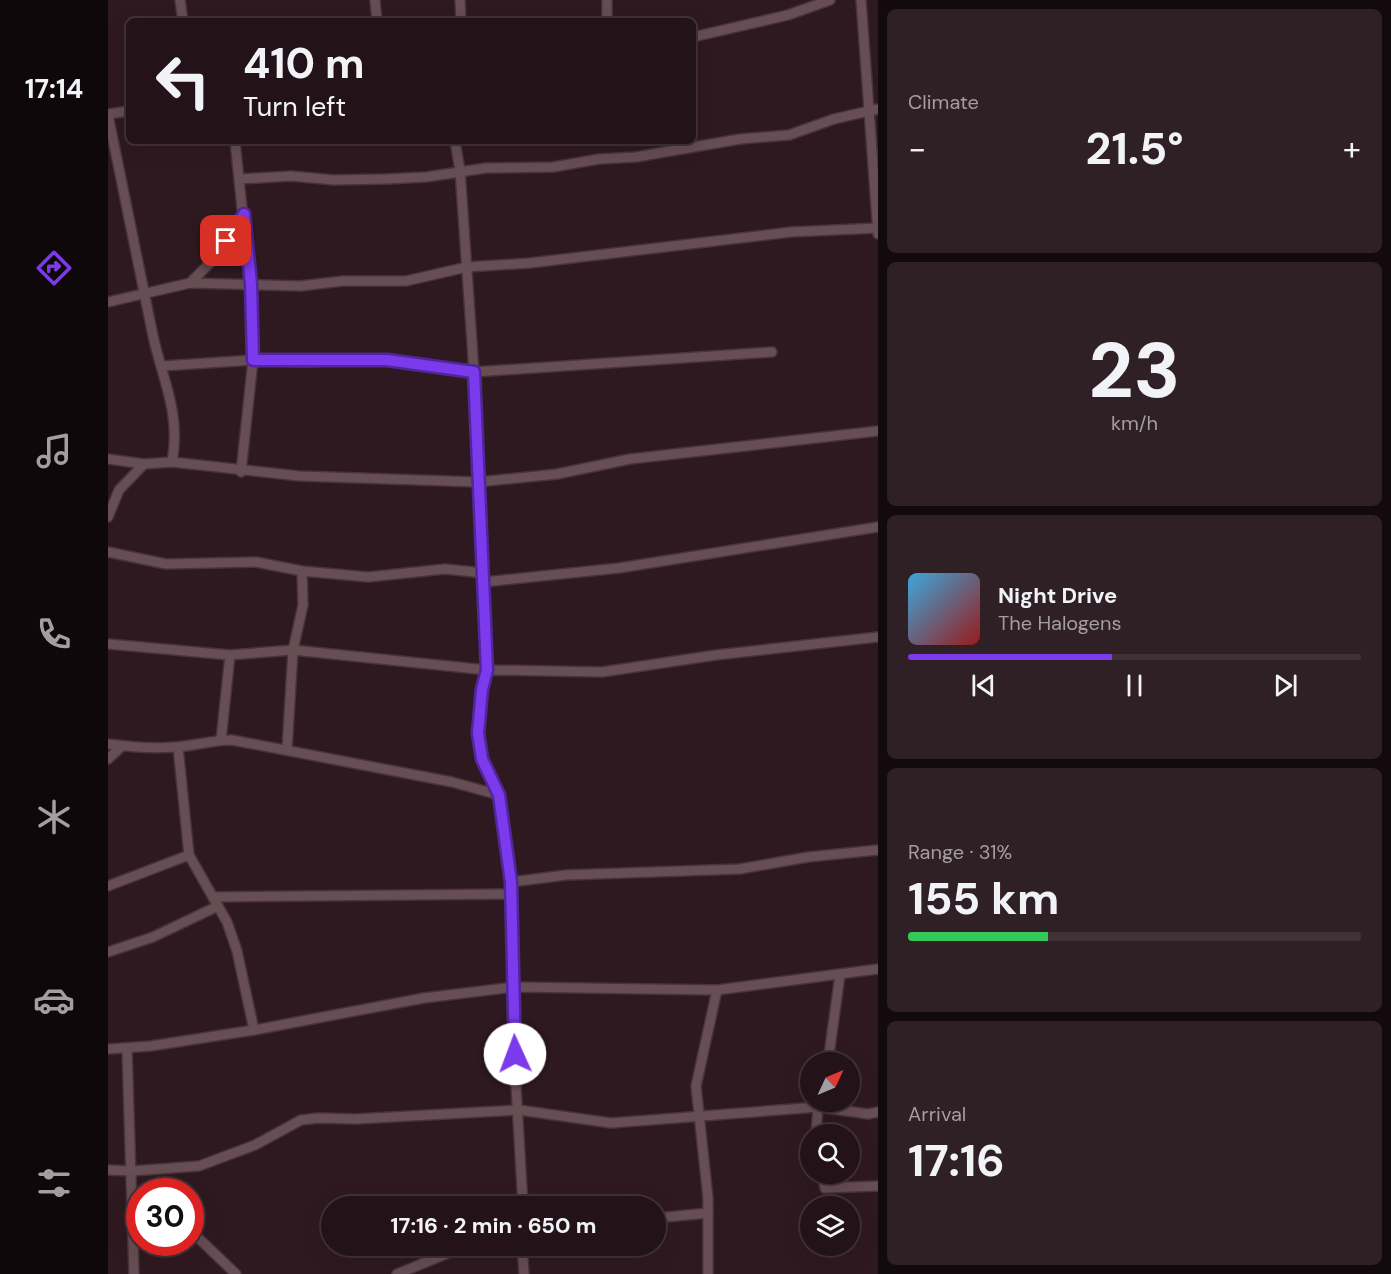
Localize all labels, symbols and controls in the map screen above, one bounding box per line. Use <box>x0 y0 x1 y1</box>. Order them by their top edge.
text: 410 m <box>243 36 365 91</box>
icon: left <box>144 42 222 120</box>
text: 17:14 <box>25 71 83 106</box>
text: Turn left <box>243 89 346 124</box>
text: Climate <box>908 89 979 115</box>
text: 21.5° <box>1085 119 1184 178</box>
text: − <box>908 127 926 170</box>
text: + <box>1343 127 1361 170</box>
pin <box>200 215 251 266</box>
icon: arrive <box>209 224 242 257</box>
icon: directions <box>33 247 75 289</box>
text: 23 <box>1088 320 1181 421</box>
text: km/h <box>1111 410 1158 436</box>
icon: music <box>33 430 75 472</box>
text: Night Drive <box>998 581 1117 610</box>
text: The Halogens <box>998 610 1121 636</box>
icon: phone <box>33 613 75 655</box>
icon: previous <box>967 669 1000 702</box>
icon: pause <box>1118 669 1151 702</box>
icon: next <box>1269 669 1302 702</box>
icon: climate <box>33 796 75 838</box>
text: Range · 31% <box>908 839 1012 865</box>
text: 155 km <box>908 869 1059 928</box>
icon: car <box>33 979 75 1021</box>
position arrow <box>483 1022 547 1086</box>
north arrow <box>800 1052 860 1112</box>
map controls <box>800 1052 860 1256</box>
text: Arrival <box>908 1101 966 1127</box>
button: search <box>800 1124 860 1184</box>
text: 17:16 <box>908 1131 1005 1190</box>
icon: filters <box>33 1162 75 1204</box>
speed limit sign: 30 <box>126 1178 204 1256</box>
button: layers <box>800 1196 860 1256</box>
text: 17:16 · 2 min · 650 m <box>391 1211 596 1240</box>

